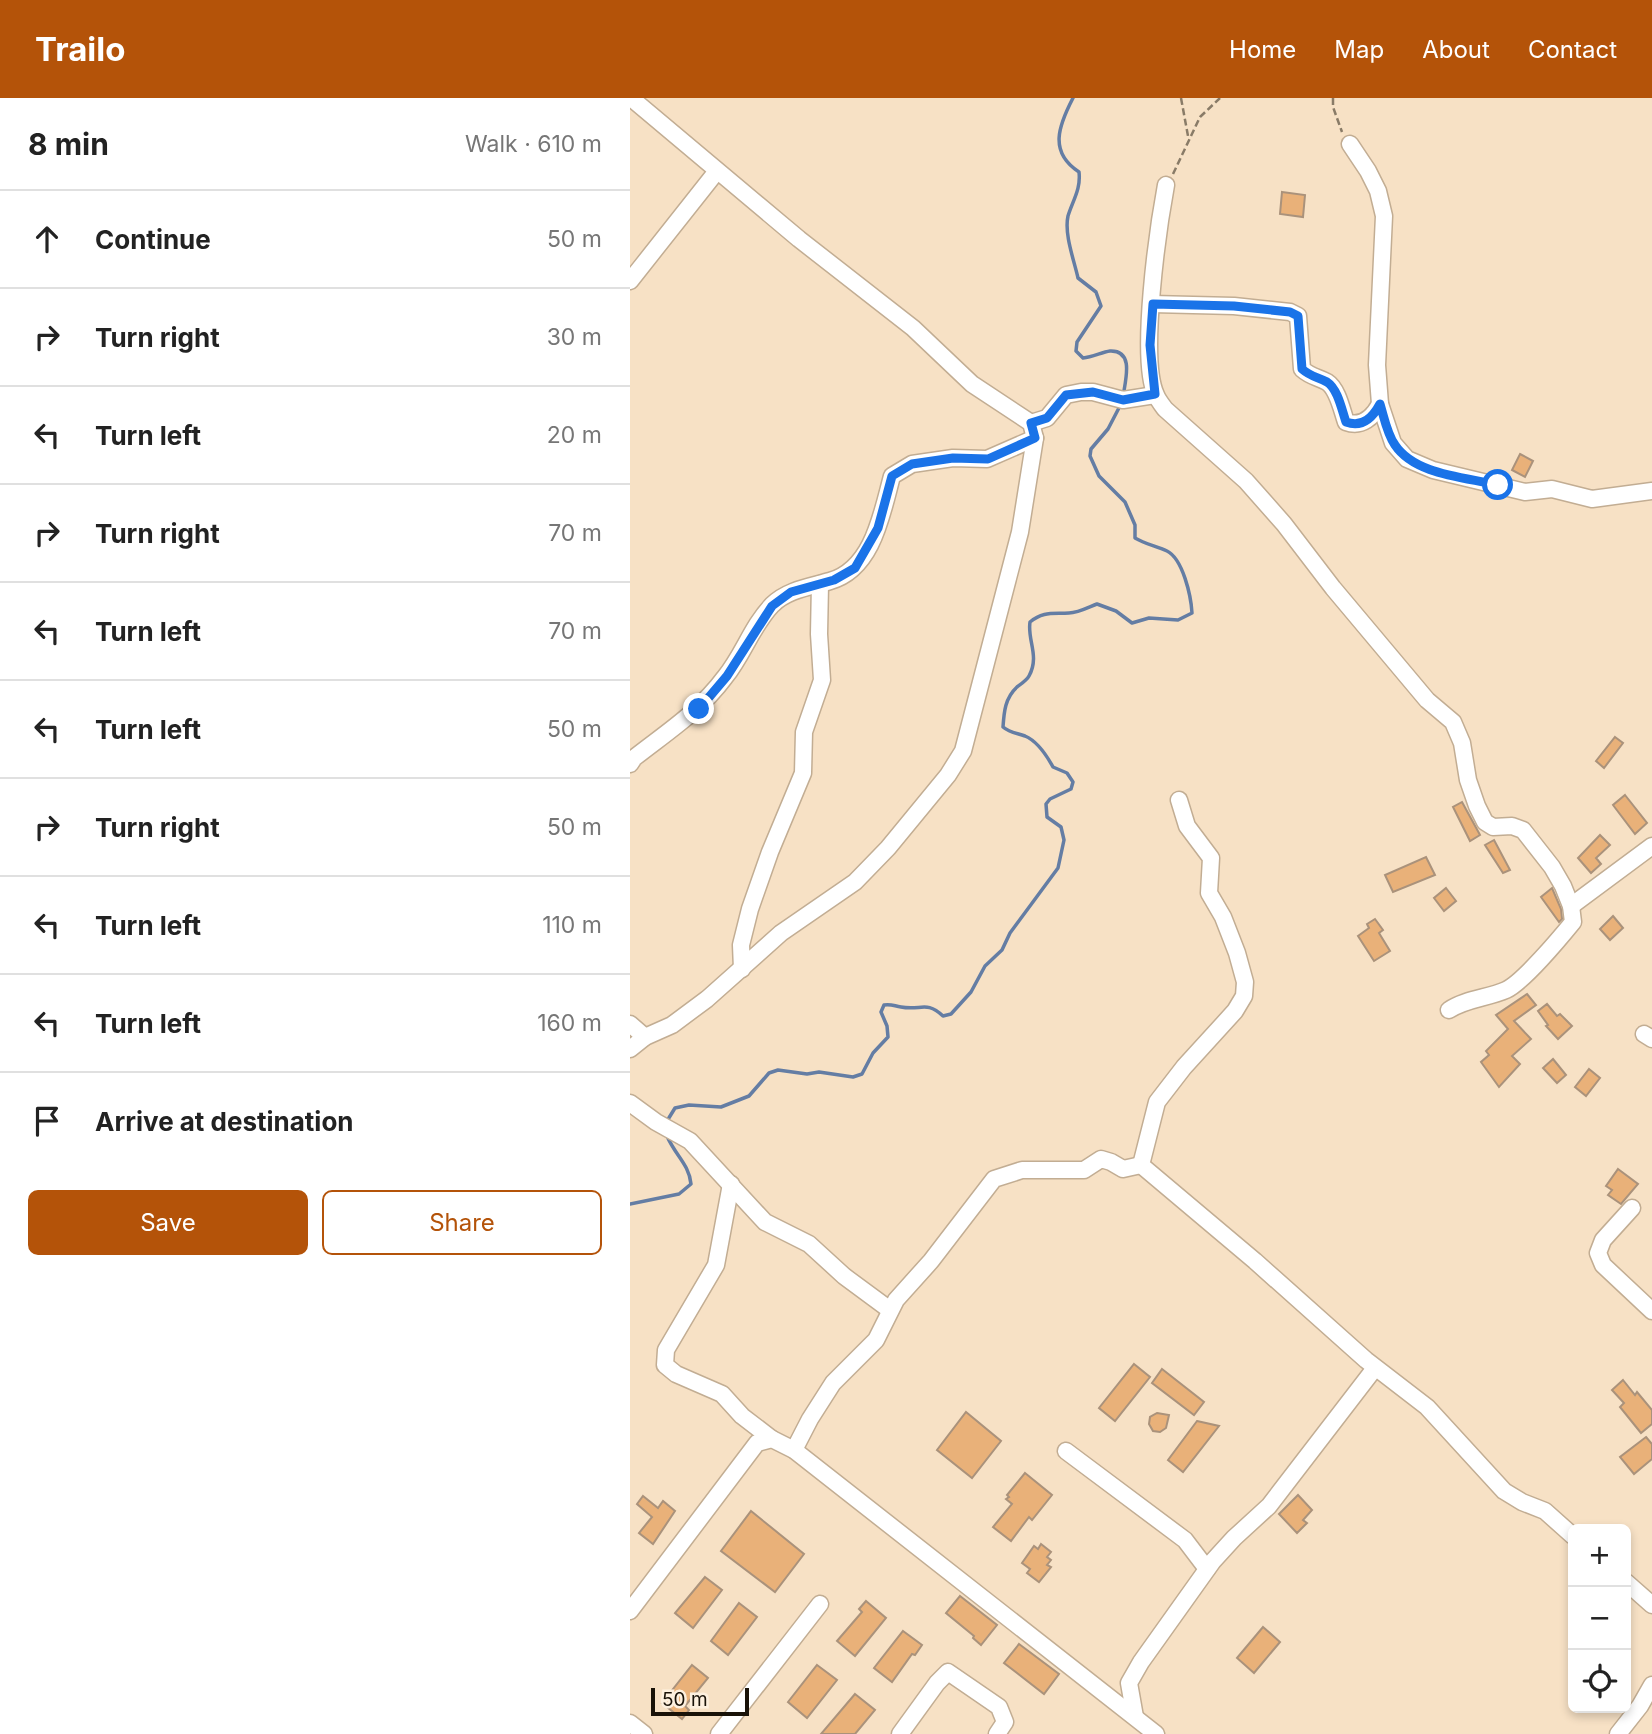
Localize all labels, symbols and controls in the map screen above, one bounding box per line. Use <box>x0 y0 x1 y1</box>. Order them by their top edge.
text: Trailo <box>35 29 125 69</box>
text: Home <box>1229 35 1296 64</box>
text: Map <box>1334 35 1384 64</box>
text: About <box>1422 35 1490 64</box>
text: Contact <box>1528 35 1617 64</box>
text: 8 min <box>28 126 109 162</box>
text: Walk · 610 m <box>465 130 602 158</box>
icon: ahead <box>28 220 66 258</box>
text: Continue <box>95 224 211 255</box>
text: 50 m <box>547 225 602 253</box>
icon: right <box>28 318 66 356</box>
text: Turn right <box>95 322 220 353</box>
text: 30 m <box>547 323 602 351</box>
icon: left <box>28 416 66 454</box>
text: Turn left <box>95 420 201 451</box>
text: 20 m <box>547 421 602 449</box>
route start <box>1482 469 1513 500</box>
icon: right <box>28 514 66 552</box>
text: Turn right <box>95 518 220 549</box>
text: 70 m <box>548 519 602 547</box>
icon: left <box>28 612 66 650</box>
text: Turn left <box>95 616 201 647</box>
text: 70 m <box>548 617 602 645</box>
route end <box>683 693 714 724</box>
icon: left <box>28 710 66 748</box>
text: Turn left <box>95 714 201 745</box>
text: 50 m <box>547 715 602 743</box>
icon: right <box>28 808 66 846</box>
text: Turn right <box>95 812 220 843</box>
text: 50 m <box>547 813 602 841</box>
icon: left <box>28 906 66 944</box>
text: Turn left <box>95 910 201 941</box>
text: 110 m <box>542 911 602 939</box>
icon: left <box>28 1004 66 1042</box>
text: Turn left <box>95 1008 201 1039</box>
text: 160 m <box>537 1009 602 1037</box>
icon: arrive <box>28 1102 66 1140</box>
text: Arrive at destination <box>95 1106 354 1137</box>
button: Save <box>28 1190 308 1255</box>
button: Share <box>322 1190 602 1255</box>
map controls <box>1568 1524 1631 1713</box>
button: + <box>1568 1524 1631 1587</box>
button: − <box>1568 1587 1631 1650</box>
button: locate <box>1568 1650 1631 1713</box>
scale bar <box>651 1685 749 1717</box>
text: 50 m <box>662 1688 708 1711</box>

